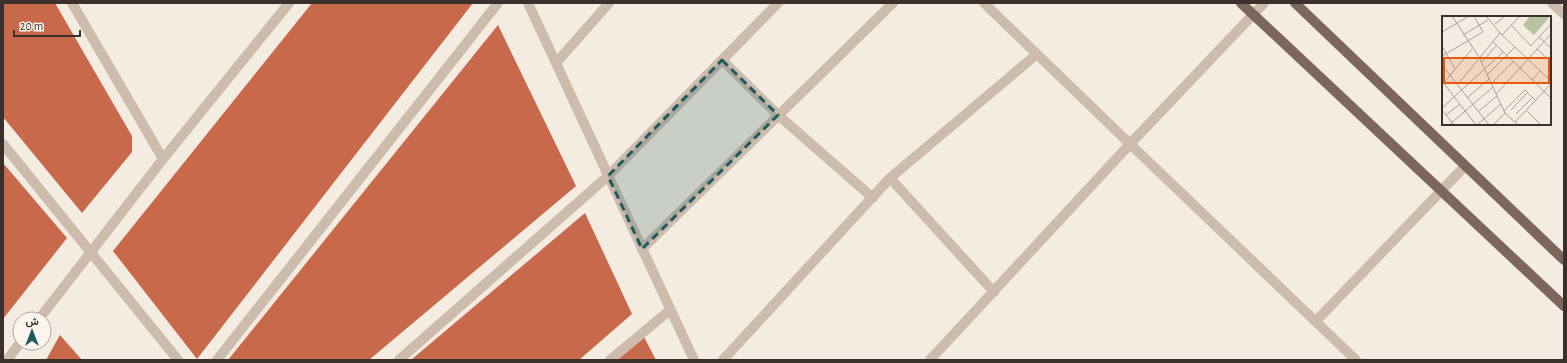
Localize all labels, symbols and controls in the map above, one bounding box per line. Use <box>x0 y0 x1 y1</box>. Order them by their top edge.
scale bar <box>14 12 80 38</box>
inset map <box>1442 16 1551 125</box>
text: 20 m <box>20 20 43 32</box>
north arrow <box>12 311 52 351</box>
text: ش <box>25 316 39 328</box>

